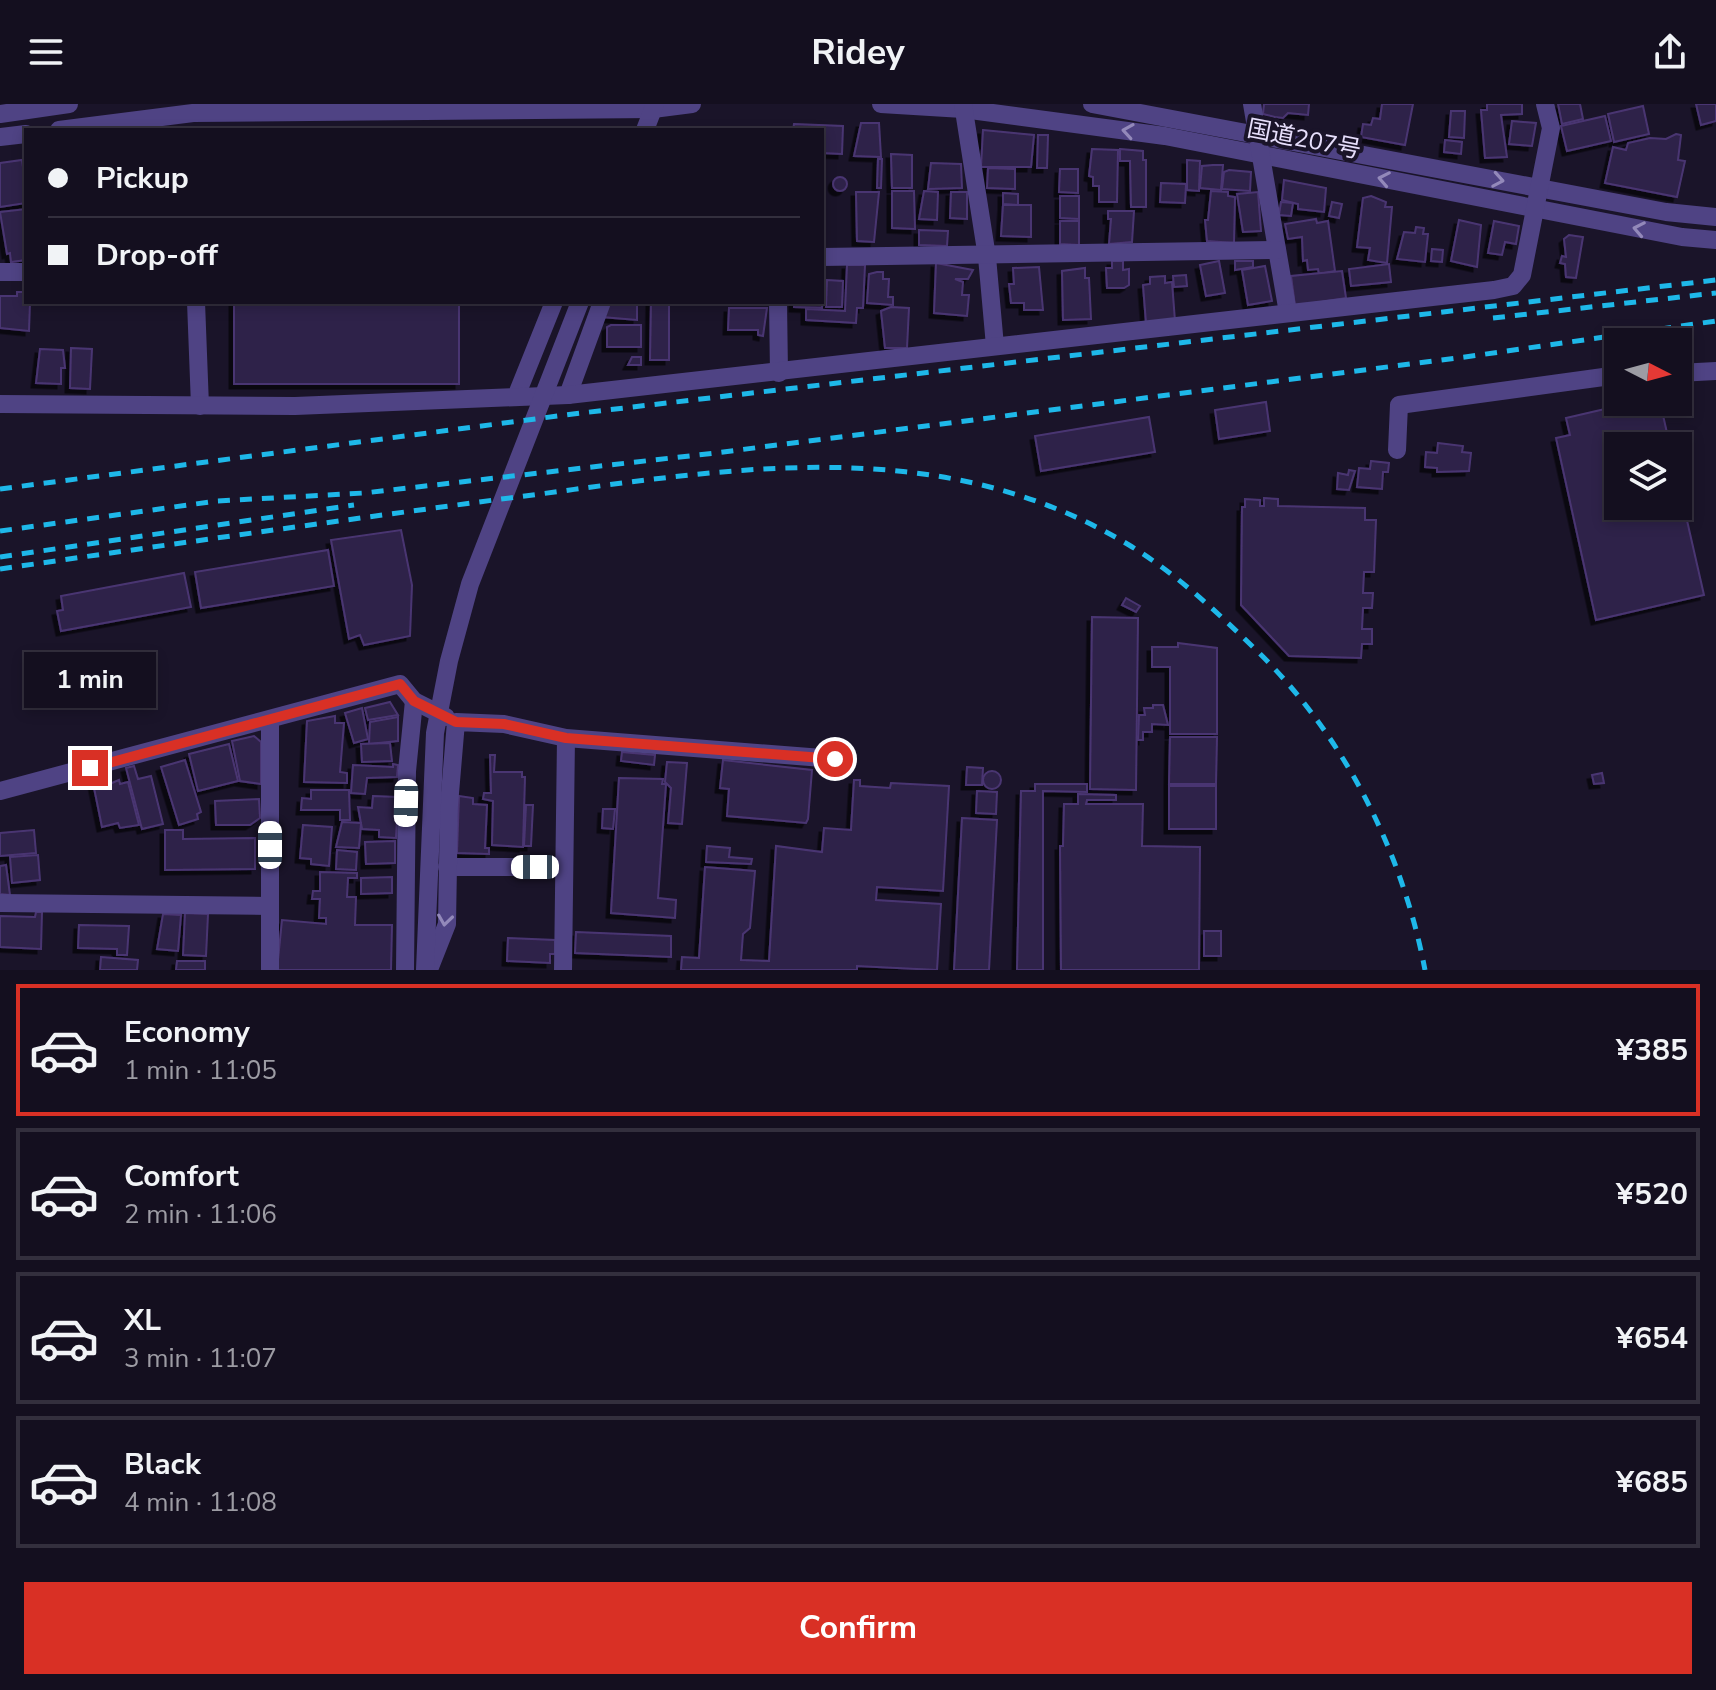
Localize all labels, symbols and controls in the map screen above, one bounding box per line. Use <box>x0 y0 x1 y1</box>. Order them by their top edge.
text: Ridey <box>811 28 905 77</box>
icon: menu <box>24 30 68 74</box>
icon: share <box>1648 30 1692 74</box>
street label: 国道207号 <box>1244 112 1364 166</box>
one-way arrow <box>1122 123 1135 140</box>
text: Pickup <box>96 158 189 199</box>
one-way arrow <box>1378 171 1391 188</box>
one-way arrow <box>1492 171 1505 188</box>
one-way arrow <box>1632 221 1646 238</box>
text: Drop-off <box>96 235 218 276</box>
north arrow <box>1604 328 1692 416</box>
map controls <box>1604 328 1692 520</box>
button: layers <box>1604 432 1692 520</box>
callout: 1 min <box>24 652 156 708</box>
text: 1 min <box>56 662 124 697</box>
route start <box>817 741 853 777</box>
route end <box>72 750 108 786</box>
car <box>394 779 418 827</box>
car <box>258 821 282 869</box>
car <box>511 855 559 879</box>
one-way arrow <box>437 913 454 926</box>
text: Economy <box>124 1012 250 1053</box>
icon: car <box>28 1014 100 1086</box>
text: ¥385 <box>1616 1030 1688 1071</box>
text: 1 min · 11:05 <box>124 1053 277 1088</box>
text: Comfort <box>124 1156 239 1197</box>
icon: car <box>28 1158 100 1230</box>
text: ¥520 <box>1616 1174 1688 1215</box>
text: 2 min · 11:06 <box>124 1197 277 1232</box>
text: XL <box>124 1300 161 1341</box>
icon: car <box>28 1302 100 1374</box>
text: ¥654 <box>1616 1318 1688 1359</box>
text: 3 min · 11:07 <box>124 1341 277 1376</box>
text: Black <box>124 1444 201 1485</box>
icon: car <box>28 1446 100 1518</box>
text: ¥685 <box>1616 1462 1688 1503</box>
text: 4 min · 11:08 <box>124 1485 277 1520</box>
button: Confirm <box>24 1582 1692 1674</box>

